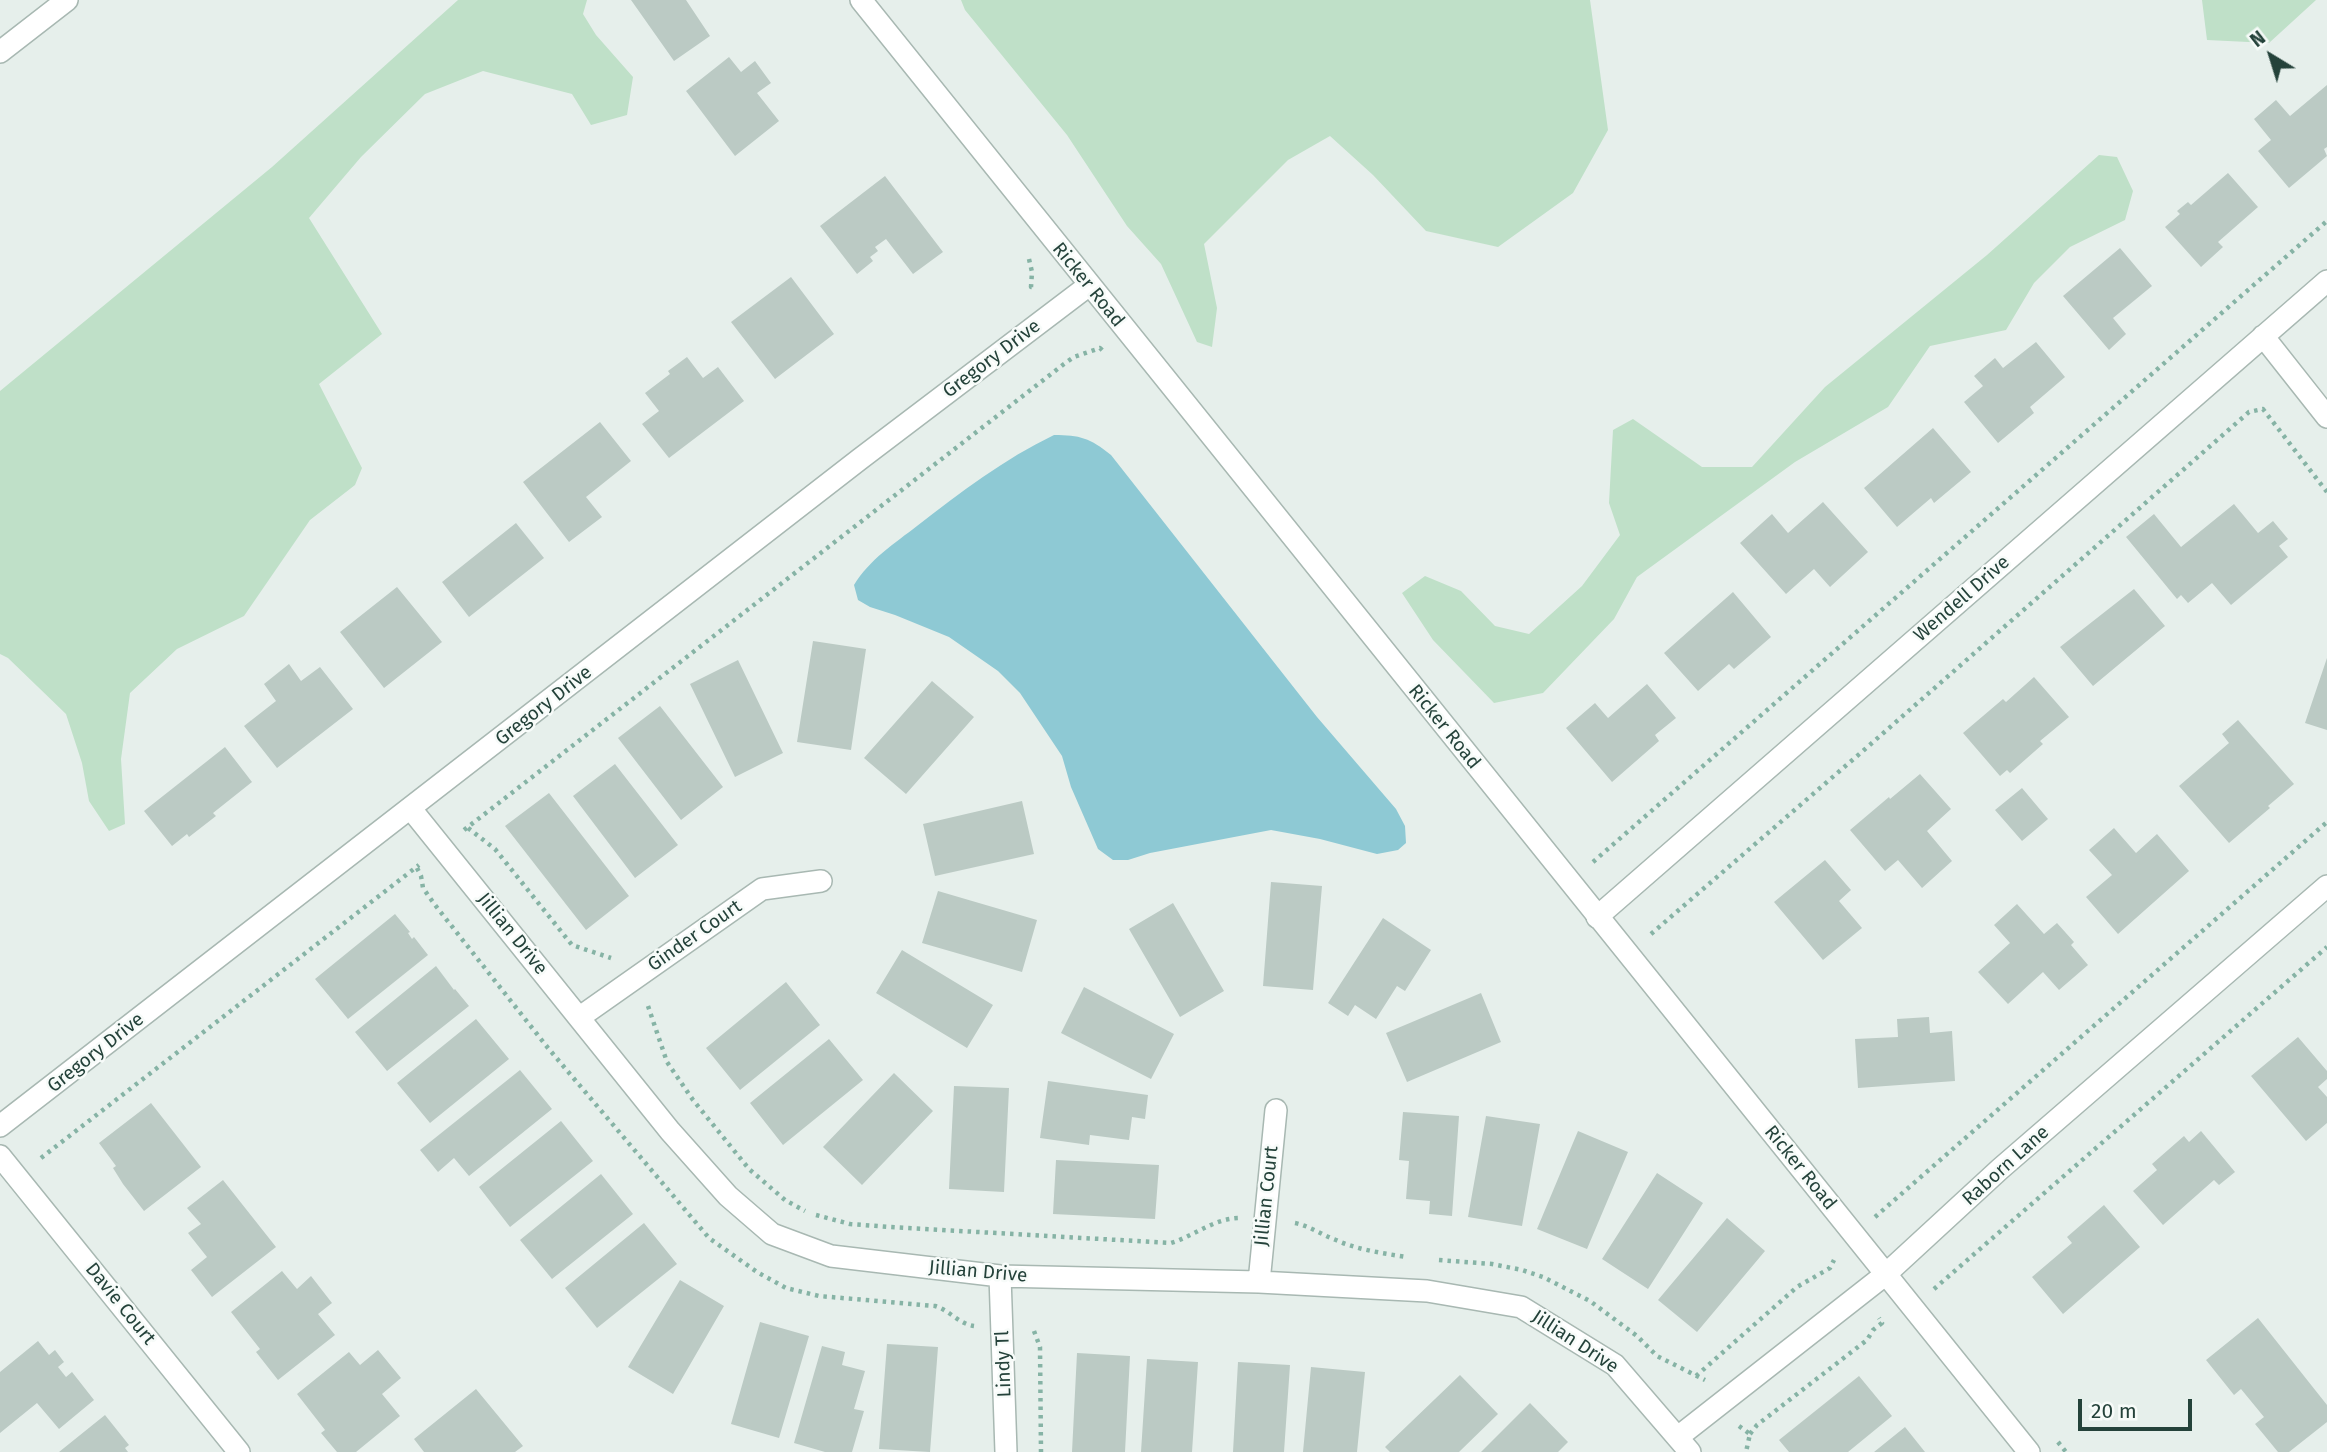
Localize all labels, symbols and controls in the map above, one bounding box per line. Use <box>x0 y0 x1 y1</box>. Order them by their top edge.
north arrow <box>2236 21 2306 91</box>
text: N <box>2246 26 2270 52</box>
street label: Ricker Road <box>1047 238 1129 332</box>
street label: Gregory Drive <box>939 315 1045 403</box>
street label: Wendell Drive <box>1909 551 2015 647</box>
street label: Gregory Drive <box>491 661 597 751</box>
street label: Ricker Road <box>1403 680 1485 774</box>
street label: Jillian Drive <box>472 888 552 980</box>
street label: Ginder Court <box>644 895 746 977</box>
street label: Gregory Drive <box>43 1008 149 1098</box>
street label: Ricker Road <box>1759 1121 1841 1215</box>
street label: Raborn Lane <box>1958 1121 2054 1211</box>
street label: Jillian Court <box>1250 1145 1284 1247</box>
street label: Jillian Drive <box>928 1256 1028 1288</box>
street label: Davie Court <box>80 1258 160 1350</box>
street label: Jillian Drive <box>1527 1306 1623 1378</box>
street label: Lindy Tl <box>991 1330 1017 1398</box>
scale bar <box>2082 1386 2196 1430</box>
text: 20 m <box>2091 1398 2137 1424</box>

